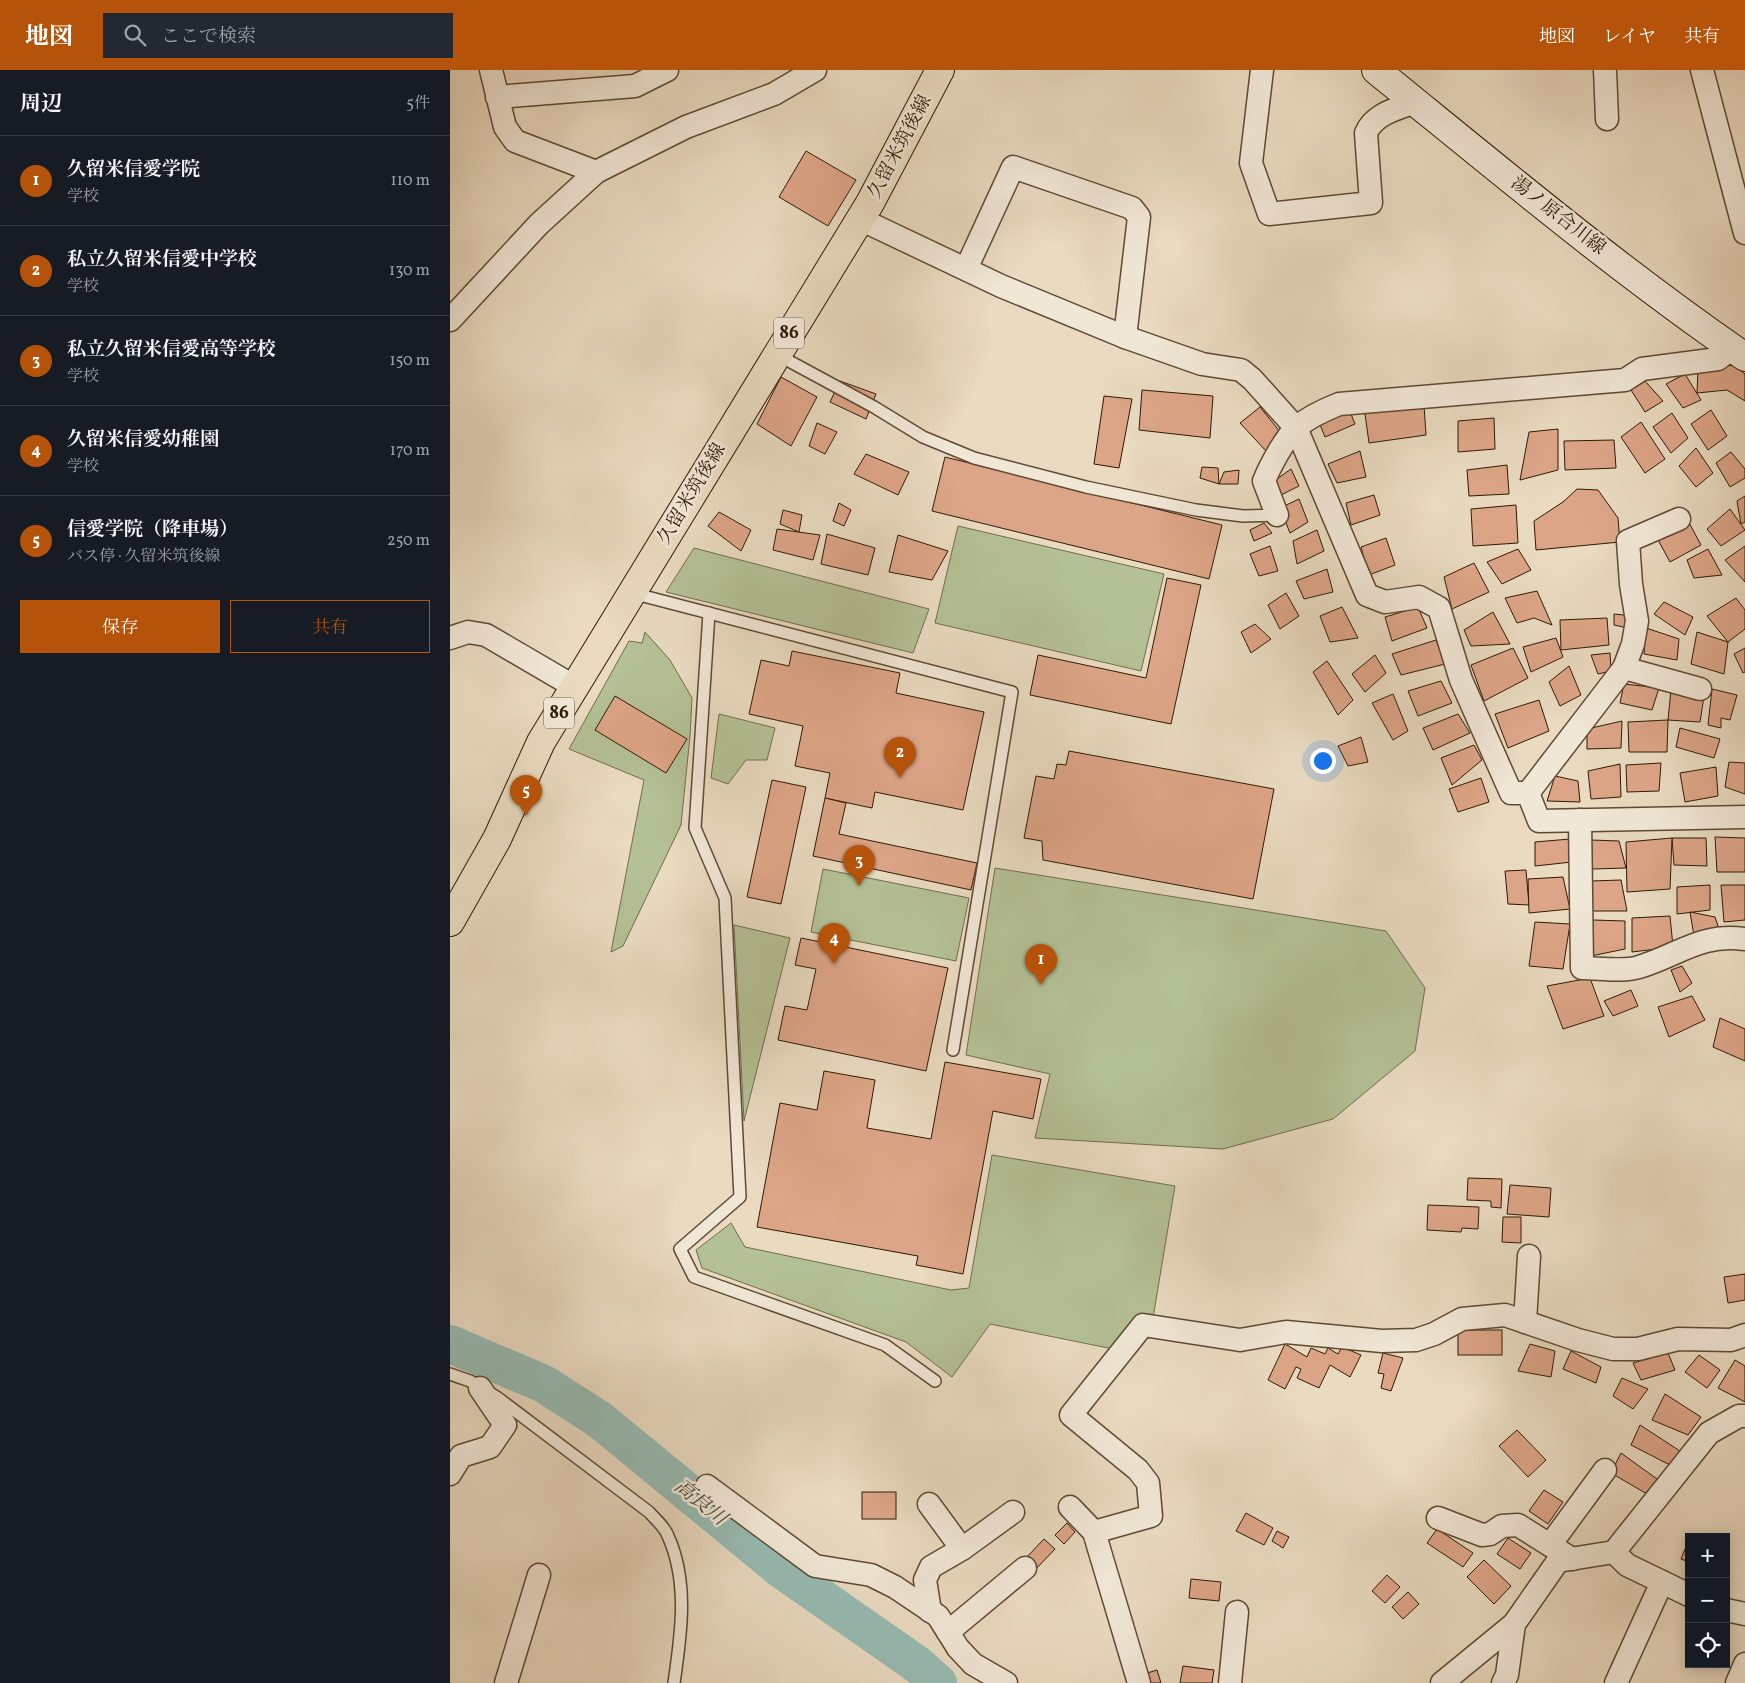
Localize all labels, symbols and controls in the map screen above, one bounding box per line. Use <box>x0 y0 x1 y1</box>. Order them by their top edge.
search box <box>103 13 453 58</box>
text: 地図 <box>25 21 73 55</box>
icon: search <box>121 21 149 49</box>
text: ここで検索 <box>161 24 256 50</box>
text: 地図 <box>1539 25 1575 50</box>
text: レイヤ <box>1603 25 1656 50</box>
text: 共有 <box>1684 25 1720 50</box>
text: 周辺 <box>20 90 62 119</box>
street label: 久留米筑後線 <box>862 91 938 203</box>
text: 5件 <box>406 93 430 115</box>
text: 久留米信愛学院 <box>67 157 200 183</box>
text: 1 <box>33 170 39 192</box>
text: 110 m <box>391 170 430 192</box>
street label: 湯ノ原合川線 <box>1505 171 1611 261</box>
text: 学校 <box>67 186 99 208</box>
text: 私立久留米信愛中学校 <box>67 247 257 273</box>
text: 2 <box>32 260 40 282</box>
text: 130 m <box>389 260 430 282</box>
text: 学校 <box>67 276 99 298</box>
road number: 86 <box>774 318 804 348</box>
text: 私立久留米信愛高等学校 <box>67 337 276 363</box>
text: 3 <box>32 350 40 372</box>
text: 150 m <box>389 350 430 372</box>
text: 学校 <box>67 366 99 388</box>
text: 久留米信愛幼稚園 <box>67 427 219 453</box>
street label: 久留米筑後線 <box>651 438 733 550</box>
text: 4 <box>31 440 41 462</box>
text: 170 m <box>390 440 430 462</box>
text: 学校 <box>67 456 99 478</box>
text: 信愛学院（降車場） <box>67 517 238 543</box>
text: 5 <box>32 530 40 552</box>
text: 250 m <box>387 530 430 552</box>
text: バス停 · 久留米筑後線 <box>67 546 221 568</box>
button: 保存 <box>20 600 220 653</box>
button: 共有 <box>230 600 430 653</box>
road number: 86 <box>544 698 574 728</box>
pin: 2 <box>884 737 916 778</box>
your location <box>1310 748 1336 774</box>
pin: 5 <box>510 775 542 816</box>
pin: 3 <box>843 845 875 886</box>
pin: 4 <box>818 923 850 964</box>
pin: 1 <box>1025 944 1057 985</box>
water label: 高良川 <box>668 1473 734 1534</box>
map controls <box>1685 1533 1730 1668</box>
button: + <box>1685 1533 1730 1578</box>
button: − <box>1685 1578 1730 1623</box>
button: locate <box>1685 1623 1730 1668</box>

